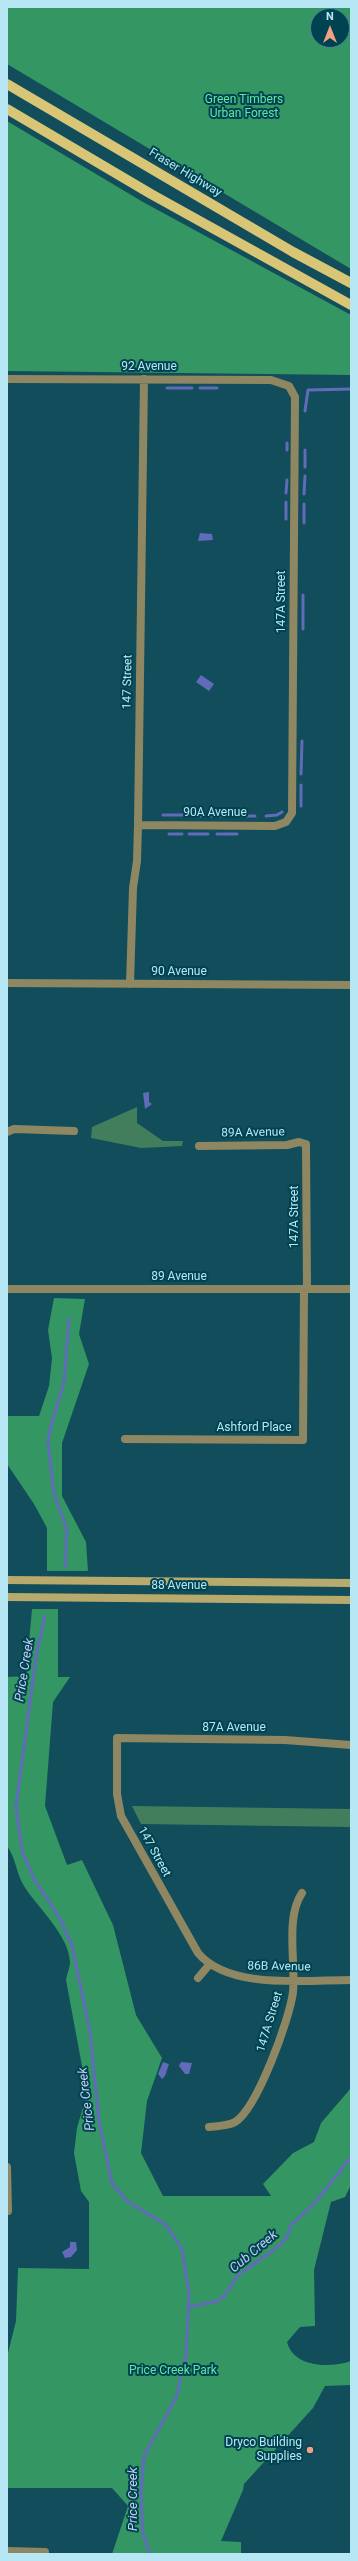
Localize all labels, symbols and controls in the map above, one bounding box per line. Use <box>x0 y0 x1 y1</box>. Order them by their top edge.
north arrow <box>310 8 350 48</box>
text: N <box>326 10 334 23</box>
park label: Green Timbers Urban Forest <box>205 93 283 121</box>
street label: Fraser Highway <box>146 146 224 200</box>
street label: 92 Avenue <box>121 360 177 374</box>
street label: 147A Street <box>275 571 289 633</box>
street label: 147 Street <box>120 654 136 710</box>
street label: 90A Avenue <box>183 806 247 820</box>
street label: 90 Avenue <box>151 965 207 979</box>
street label: 89A Avenue <box>221 1125 285 1141</box>
street label: 147A Street <box>288 1186 302 1248</box>
street label: 89 Avenue <box>151 1270 207 1284</box>
street label: Ashford Place <box>216 1421 292 1435</box>
street label: 88 Avenue <box>151 1579 207 1593</box>
water label: Price Creek <box>12 1637 38 1703</box>
street label: 87A Avenue <box>202 1721 266 1735</box>
street label: 147 Street <box>134 1825 174 1879</box>
street label: 86B Avenue <box>247 1959 311 1975</box>
street label: 147A Street <box>254 1990 286 2054</box>
water label: Price Creek <box>75 2066 99 2132</box>
water label: Cub Creek <box>227 2228 281 2276</box>
park label: Price Creek Park <box>129 2364 217 2378</box>
place label: Dryco Building Supplies <box>225 2436 302 2464</box>
marker: Dryco Building Supplies <box>305 2445 315 2455</box>
water label: Price Creek <box>126 2467 142 2531</box>

